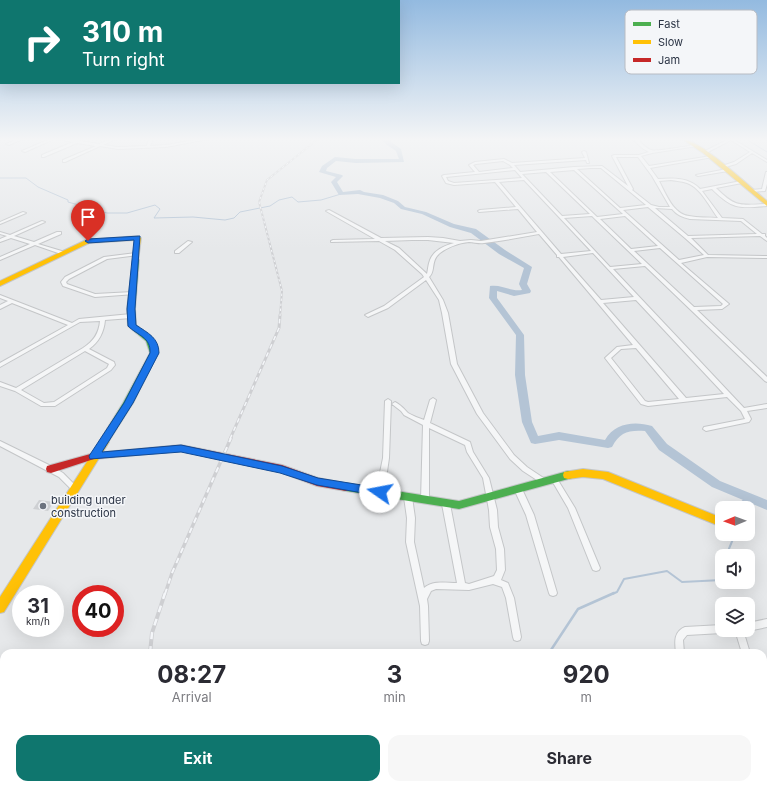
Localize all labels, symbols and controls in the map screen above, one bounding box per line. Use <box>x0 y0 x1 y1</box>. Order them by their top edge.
legend <box>625 10 757 74</box>
text: 310 m <box>82 15 163 49</box>
icon: right <box>16 16 68 68</box>
text: Fast <box>658 17 680 31</box>
text: Slow <box>658 35 683 49</box>
text: Turn right <box>82 49 165 70</box>
text: Jam <box>658 53 680 67</box>
pin <box>71 200 105 241</box>
icon: arrive <box>77 206 99 228</box>
position arrow <box>359 471 401 513</box>
place label: building under construction <box>51 493 126 520</box>
marker: building under construction <box>38 501 48 511</box>
north arrow <box>715 501 755 541</box>
map controls <box>715 501 755 637</box>
button: sound <box>715 549 755 589</box>
speed limit sign: 40 <box>72 585 124 637</box>
text: 31 <box>27 594 49 618</box>
button: layers <box>715 597 755 637</box>
text: km/h <box>26 615 50 627</box>
text: 08:27 <box>157 660 226 689</box>
text: 3 <box>387 660 402 689</box>
text: 920 <box>563 660 610 689</box>
text: Arrival <box>172 689 212 705</box>
text: min <box>383 689 406 705</box>
text: m <box>581 689 592 705</box>
button: Exit <box>16 735 380 781</box>
button: Share <box>388 735 751 781</box>

